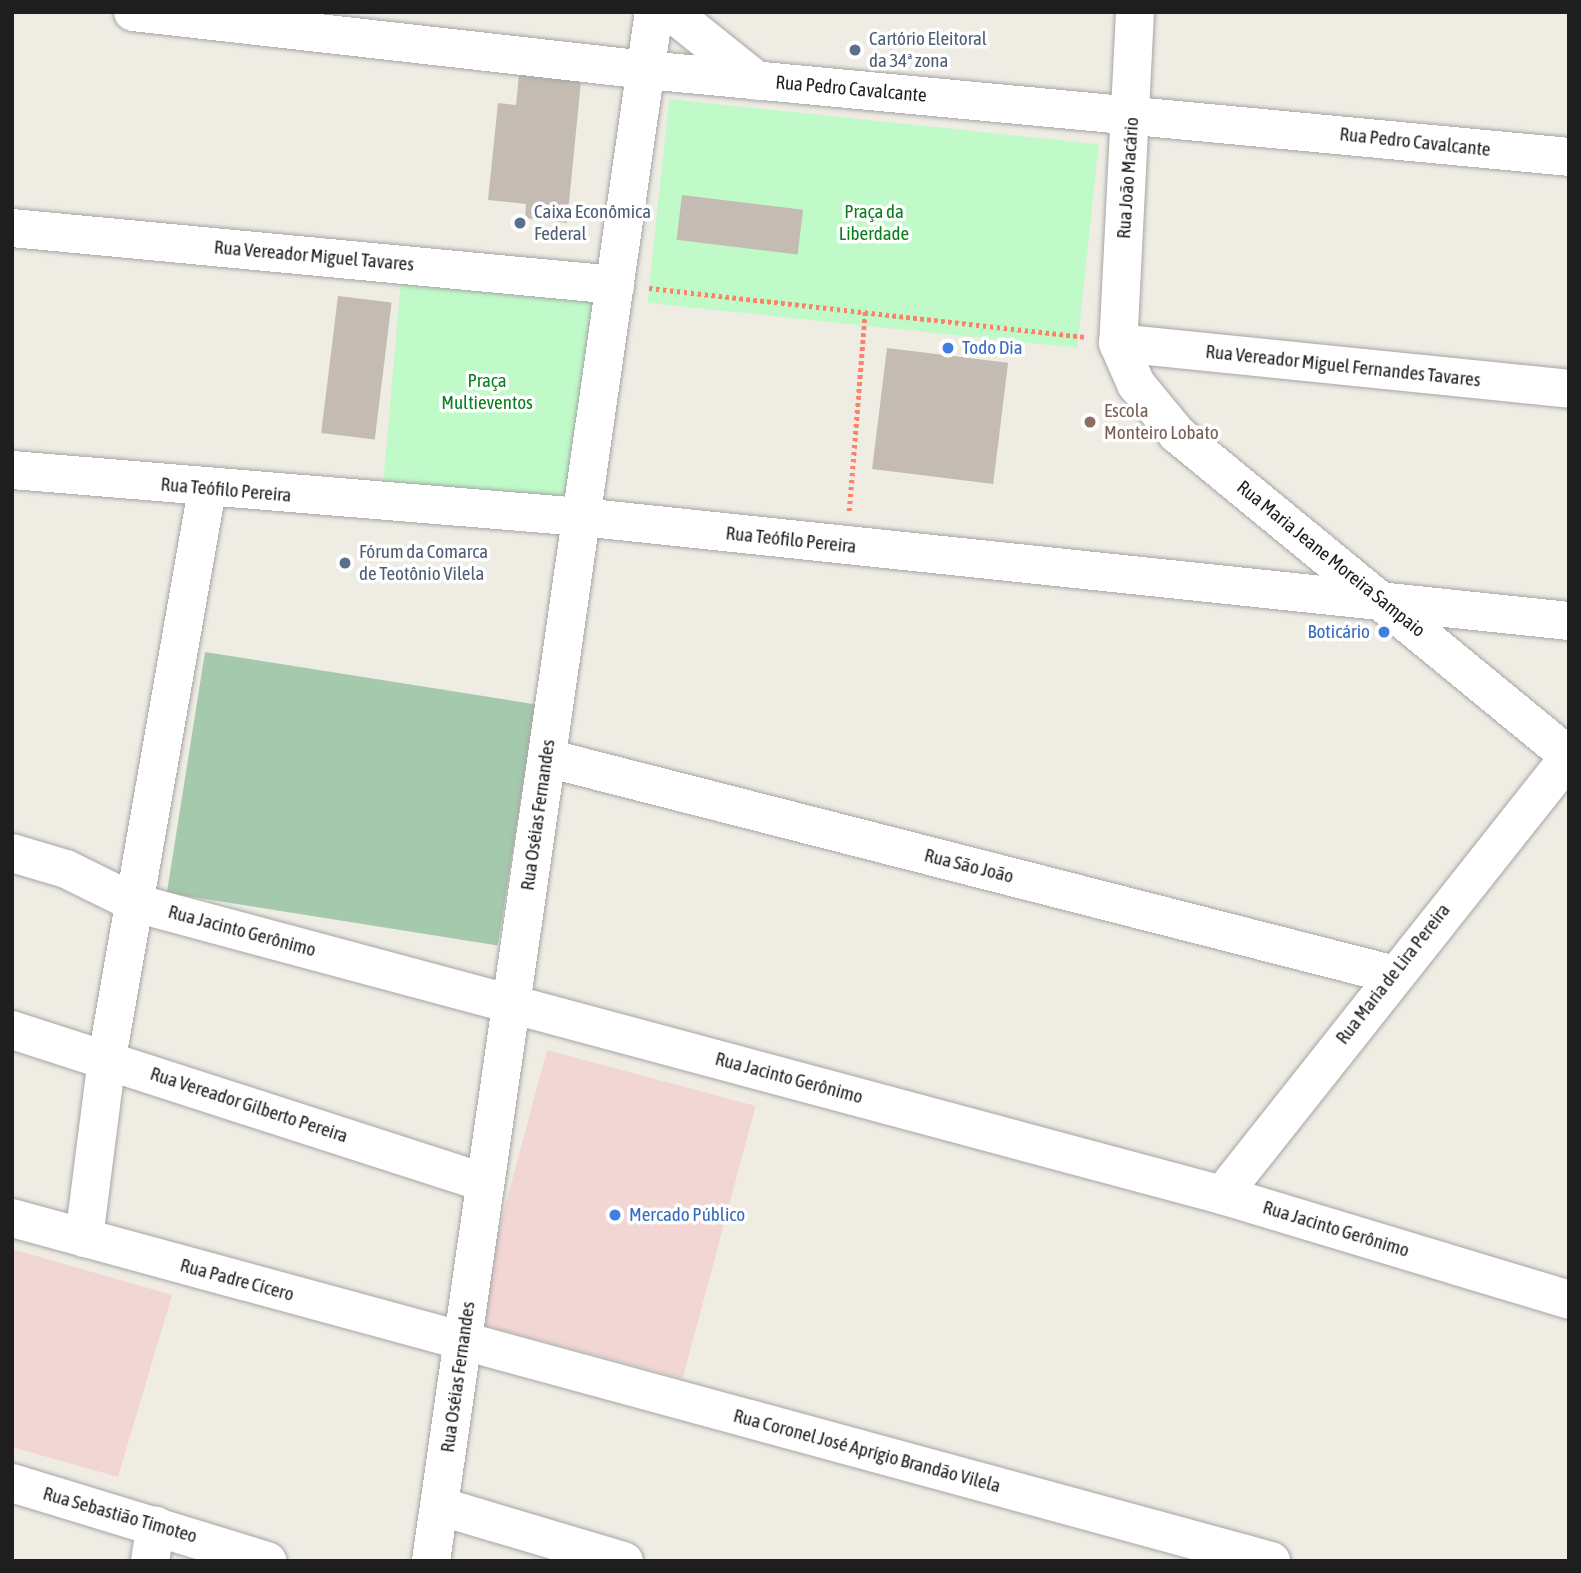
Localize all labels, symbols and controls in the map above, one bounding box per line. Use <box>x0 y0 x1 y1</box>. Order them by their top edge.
place label: Cartório Eleitoral da 34ª zona <box>869 28 987 72</box>
marker: Cartório Eleitoral da 34ª zona <box>847 42 863 58</box>
street label: Rua Pedro Cavalcante <box>774 71 928 107</box>
street label: Rua João Macário <box>1112 116 1144 240</box>
street label: Rua Pedro Cavalcante <box>1338 123 1492 161</box>
place label: Caixa Econômica Federal <box>534 201 651 245</box>
park label: Praça da Liberdade <box>839 201 909 245</box>
marker: Caixa Econômica Federal <box>512 215 528 231</box>
street label: Rua Vereador Miguel Tavares <box>213 236 415 276</box>
place label: Todo Dia <box>962 337 1023 359</box>
marker: Todo Dia <box>940 340 956 356</box>
street label: Rua Vereador Miguel Fernandes Tavares <box>1204 340 1482 392</box>
park label: Praça Multieventos <box>441 370 533 414</box>
place label: Escola Monteiro Lobato <box>1104 400 1219 444</box>
marker: Escola Monteiro Lobato <box>1082 414 1098 430</box>
street label: Rua Teófilo Pereira <box>160 473 292 507</box>
street label: Rua Maria Jeane Moreira Sampaio <box>1232 476 1430 642</box>
street label: Rua Teófilo Pereira <box>725 522 857 558</box>
place label: Fórum da Comarca de Teotônio Vilela <box>359 541 488 585</box>
marker: Fórum da Comarca de Teotônio Vilela <box>337 555 353 571</box>
place label: Boticário <box>1307 621 1370 643</box>
marker: Boticário <box>1376 624 1392 640</box>
street label: Rua Oséias Fernandes <box>516 738 560 892</box>
street label: Rua São João <box>922 844 1016 888</box>
street label: Rua Maria de Lira Pereira <box>1331 899 1455 1049</box>
street label: Rua Jacinto Gerônimo <box>166 900 318 962</box>
street label: Rua Jacinto Gerônimo <box>713 1047 865 1109</box>
street label: Rua Vereador Gilberto Pereira <box>147 1062 351 1148</box>
street label: Rua Jacinto Gerônimo <box>1260 1196 1412 1262</box>
place label: Mercado Público <box>629 1204 745 1226</box>
marker: Mercado Público <box>607 1207 623 1223</box>
street label: Rua Padre Cícero <box>178 1254 296 1306</box>
street label: Rua Oséias Fernandes <box>436 1300 480 1454</box>
street label: Rua Coronel José Aprígio Brandão Vilela <box>731 1404 1003 1498</box>
street label: Rua Sebastião Timoteo <box>40 1482 200 1548</box>

